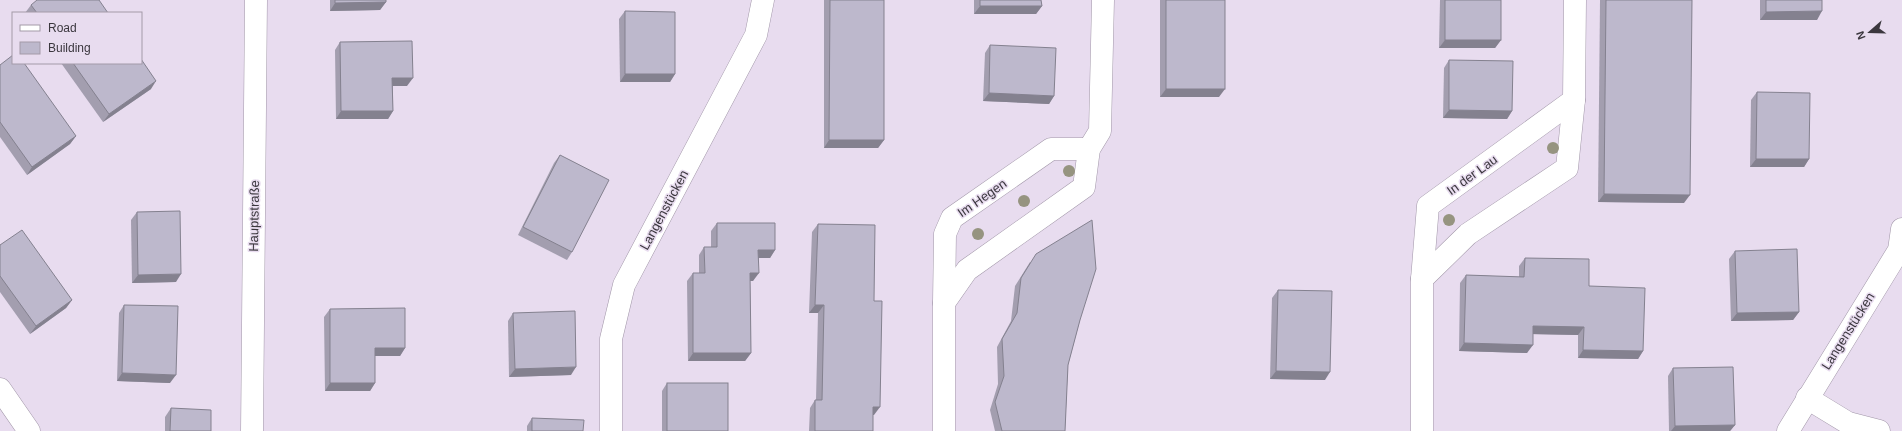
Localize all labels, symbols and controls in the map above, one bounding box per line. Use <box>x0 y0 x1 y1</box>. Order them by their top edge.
legend <box>12 12 142 64</box>
north arrow <box>1850 12 1890 52</box>
text: Road <box>48 21 77 35</box>
text: N <box>1854 30 1868 41</box>
text: Building <box>48 41 91 55</box>
street label: In der Lau <box>1444 152 1500 198</box>
street label: Langenstücken <box>637 168 691 252</box>
street label: Im Hegen <box>955 176 1009 220</box>
street label: Hauptstraße <box>246 180 262 252</box>
street label: Langenstücken <box>1818 290 1878 372</box>

